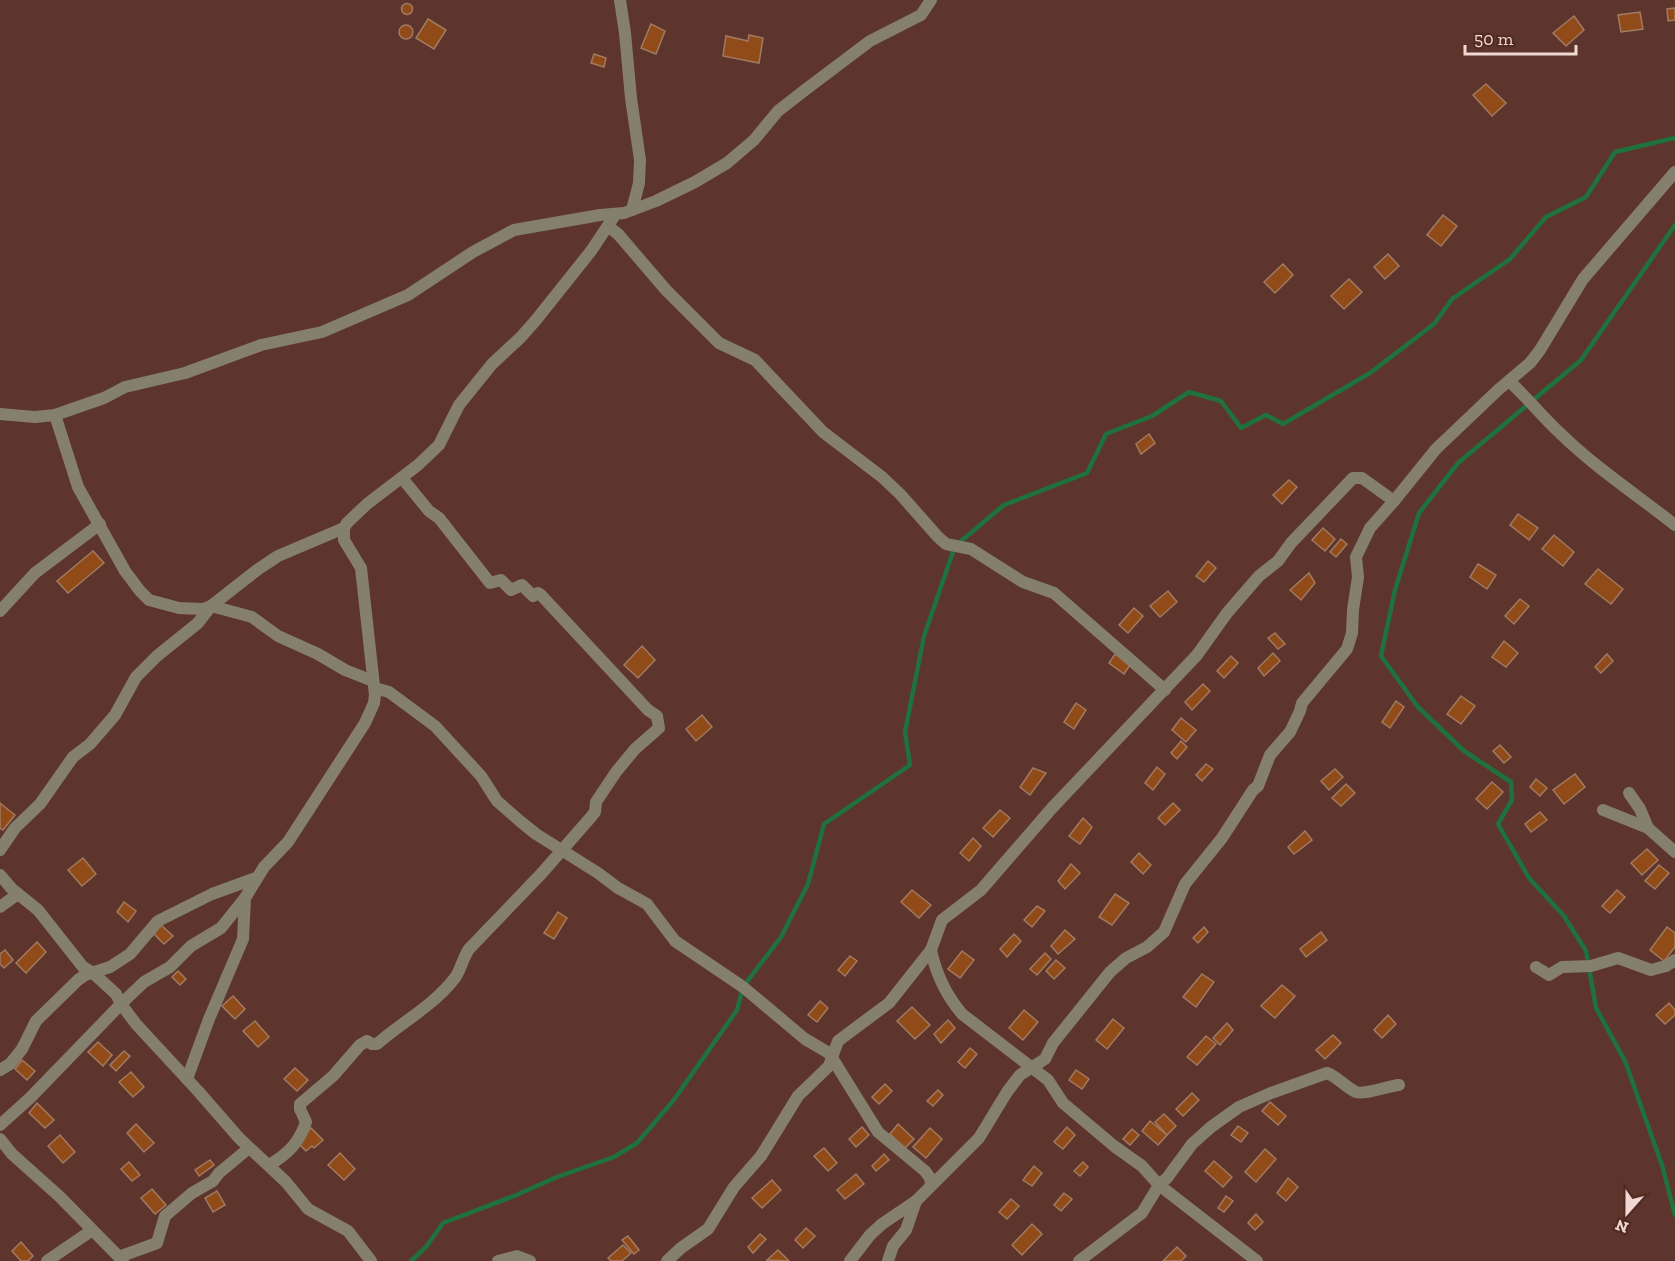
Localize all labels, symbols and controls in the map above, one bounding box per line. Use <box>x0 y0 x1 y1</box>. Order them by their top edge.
scale bar <box>1465 18 1576 56</box>
text: 50 m <box>1474 28 1514 50</box>
north arrow <box>1597 1183 1657 1243</box>
text: N <box>1613 1215 1631 1238</box>

